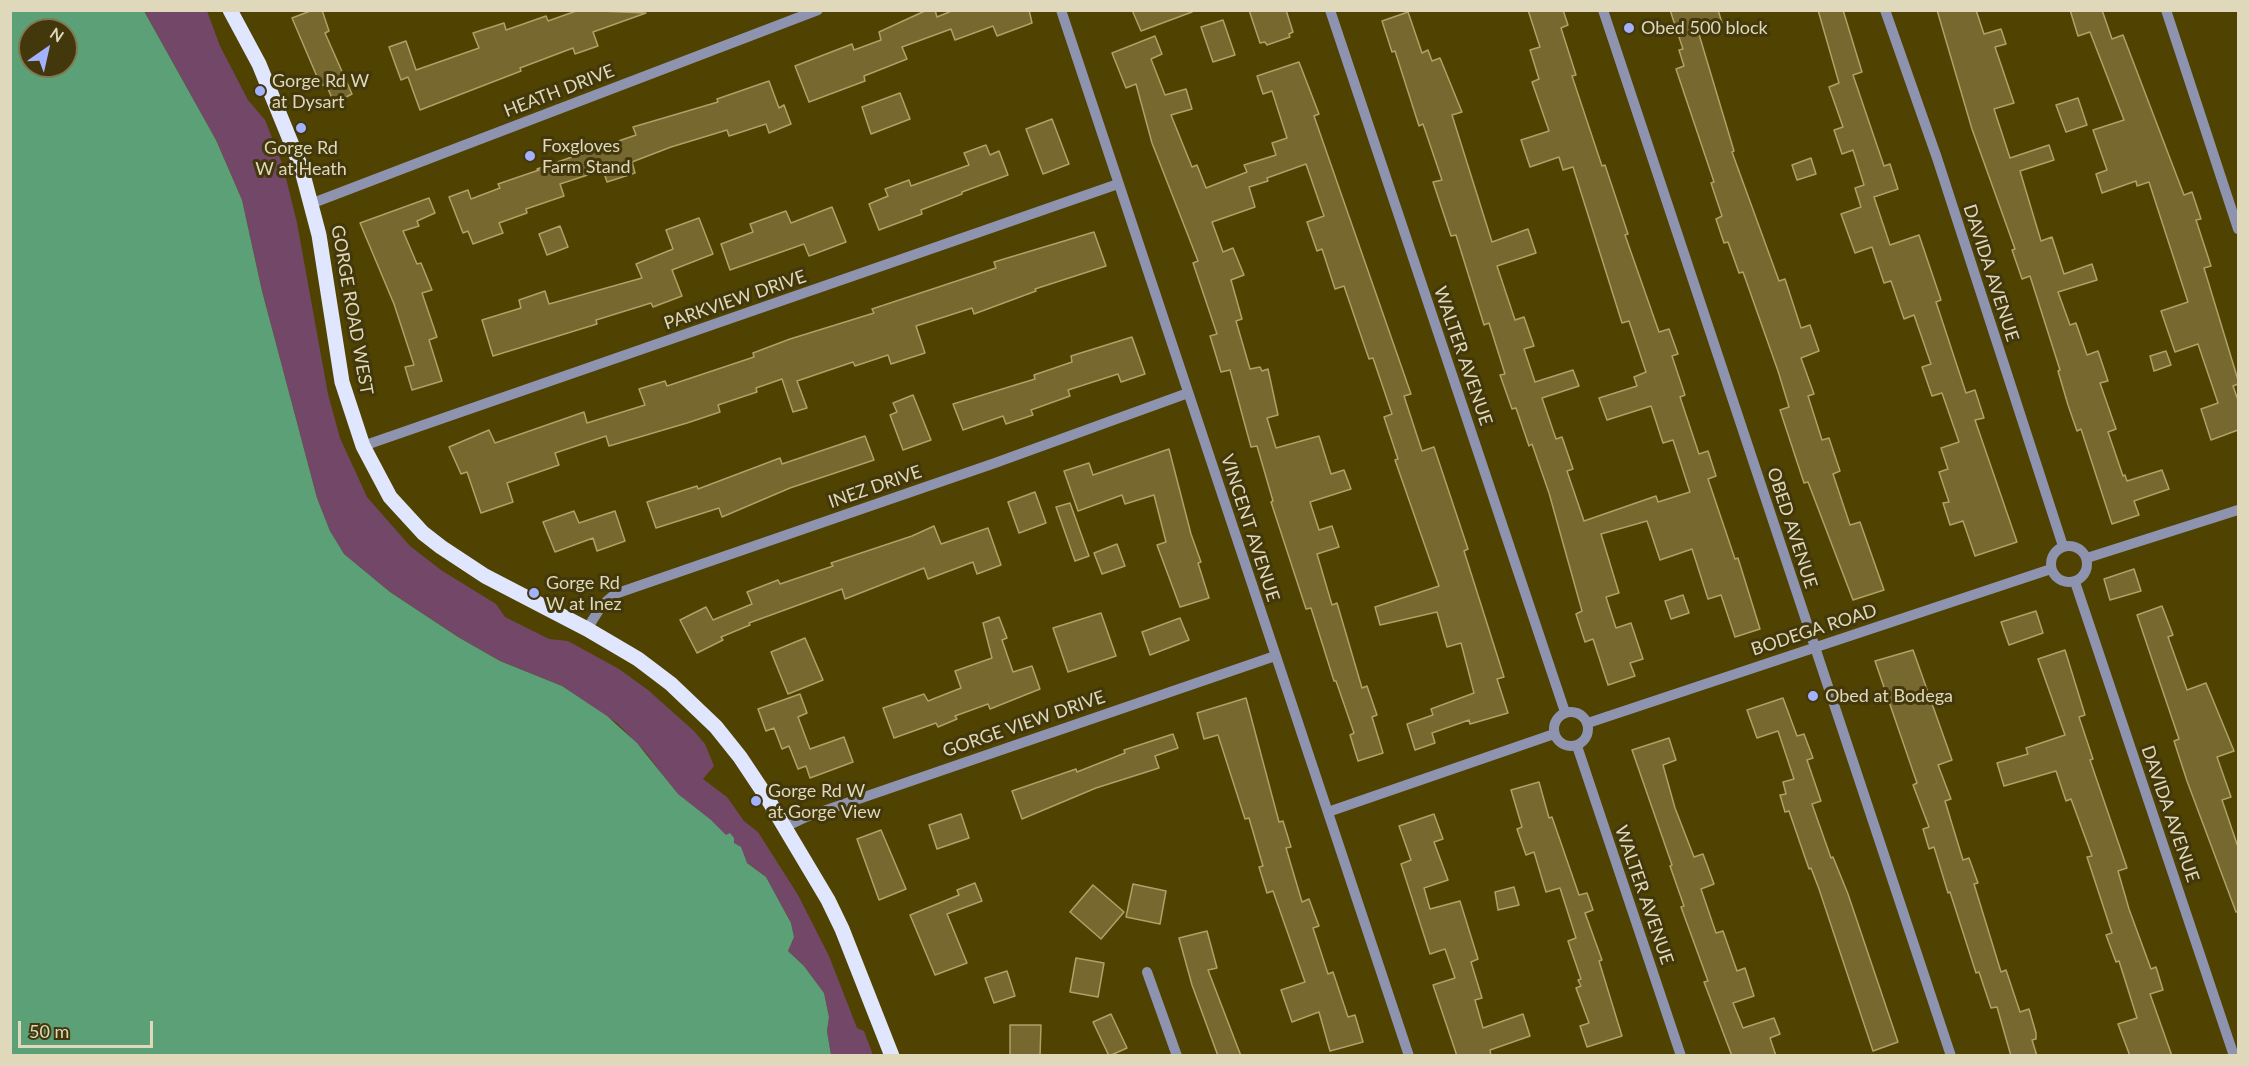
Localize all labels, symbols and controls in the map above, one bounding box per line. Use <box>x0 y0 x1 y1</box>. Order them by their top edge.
place label: Obed 500 block <box>1641 17 1768 39</box>
north arrow <box>18 18 78 78</box>
marker: Obed 500 block <box>1622 21 1636 35</box>
text: N <box>47 23 68 46</box>
street label: HEATH DRIVE <box>501 60 617 122</box>
place label: Gorge Rd W at Dysart <box>272 70 369 112</box>
marker: Gorge Rd W at Dysart <box>253 84 267 98</box>
marker: Gorge Rd W at Heath <box>294 121 308 135</box>
place label: Foxgloves Farm Stand <box>542 135 631 178</box>
place label: Gorge Rd W at Heath <box>255 137 347 180</box>
marker: Foxgloves Farm Stand <box>523 149 537 163</box>
street label: DAVIDA AVENUE <box>1959 202 2023 344</box>
street label: GORGE ROAD WEST <box>326 223 378 397</box>
street label: PARKVIEW DRIVE <box>661 266 809 334</box>
street label: WALTER AVENUE <box>1429 284 1497 428</box>
street label: VINCENT AVENUE <box>1216 452 1284 604</box>
street label: INEZ DRIVE <box>826 461 924 513</box>
street label: OBED AVENUE <box>1762 465 1822 591</box>
place label: Gorge Rd W at Inez <box>546 572 622 614</box>
marker: Gorge Rd W at Inez <box>527 586 541 600</box>
street label: BODEGA ROAD <box>1748 600 1880 660</box>
place label: Obed at Bodega <box>1825 685 1953 707</box>
street label: GORGE VIEW DRIVE <box>940 686 1108 762</box>
marker: Obed at Bodega <box>1806 689 1820 703</box>
street label: DAVIDA AVENUE <box>2136 743 2204 885</box>
place label: Gorge Rd W at Gorge View <box>768 780 881 822</box>
marker: Gorge Rd W at Gorge View <box>749 794 763 808</box>
street label: WALTER AVENUE <box>1610 823 1678 967</box>
scale bar <box>21 1009 156 1047</box>
text: 50 m <box>29 1020 69 1042</box>

